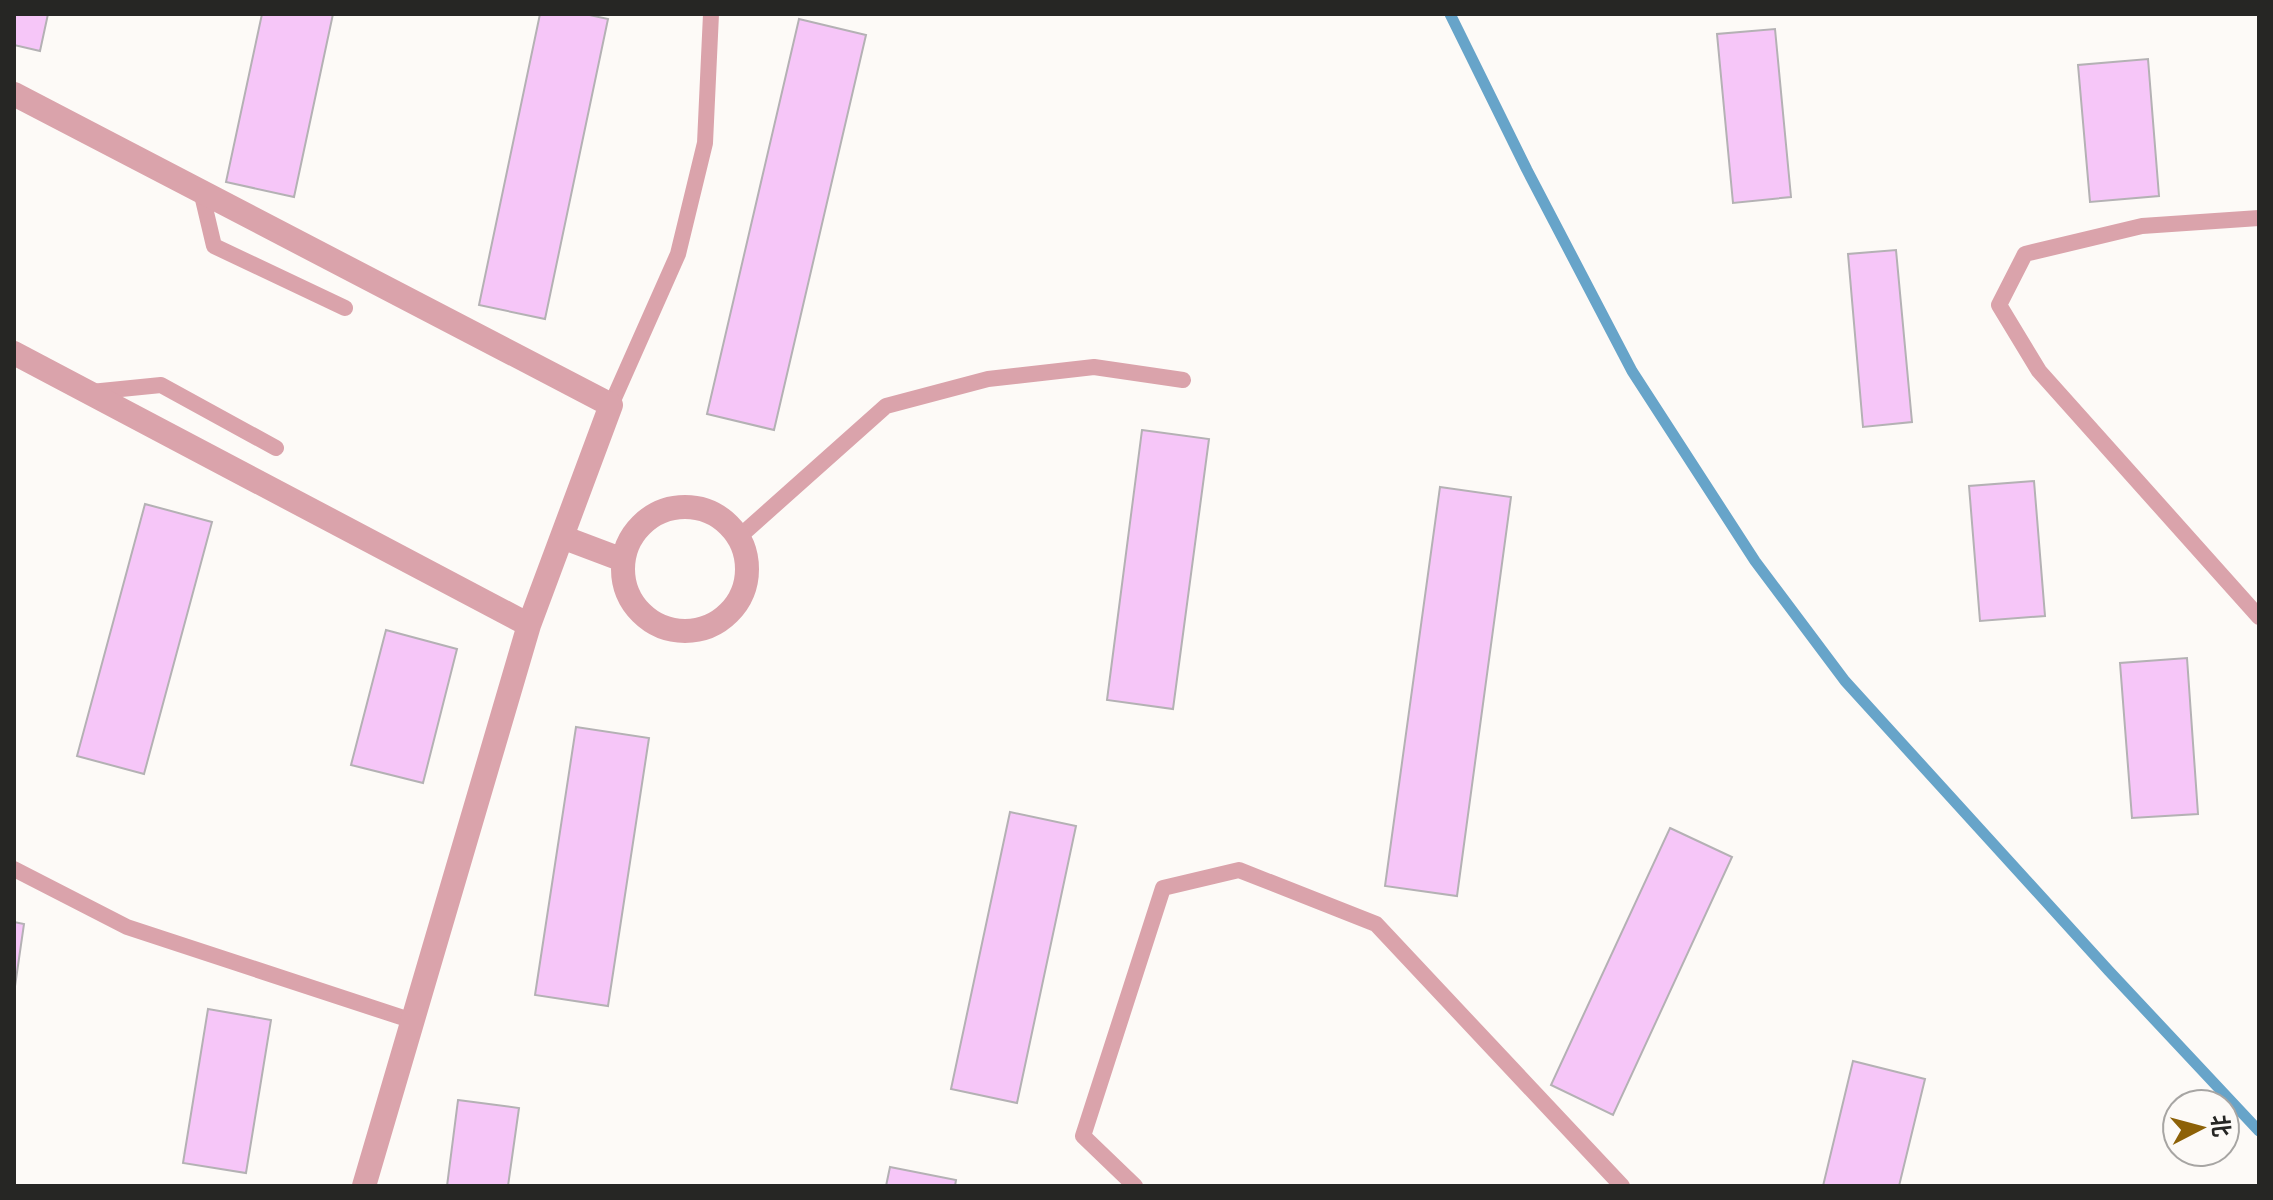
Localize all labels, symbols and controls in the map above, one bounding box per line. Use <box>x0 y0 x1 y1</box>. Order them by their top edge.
north arrow <box>2161 1088 2241 1168</box>
text: 北 <box>2206 1113 2240 1138</box>

